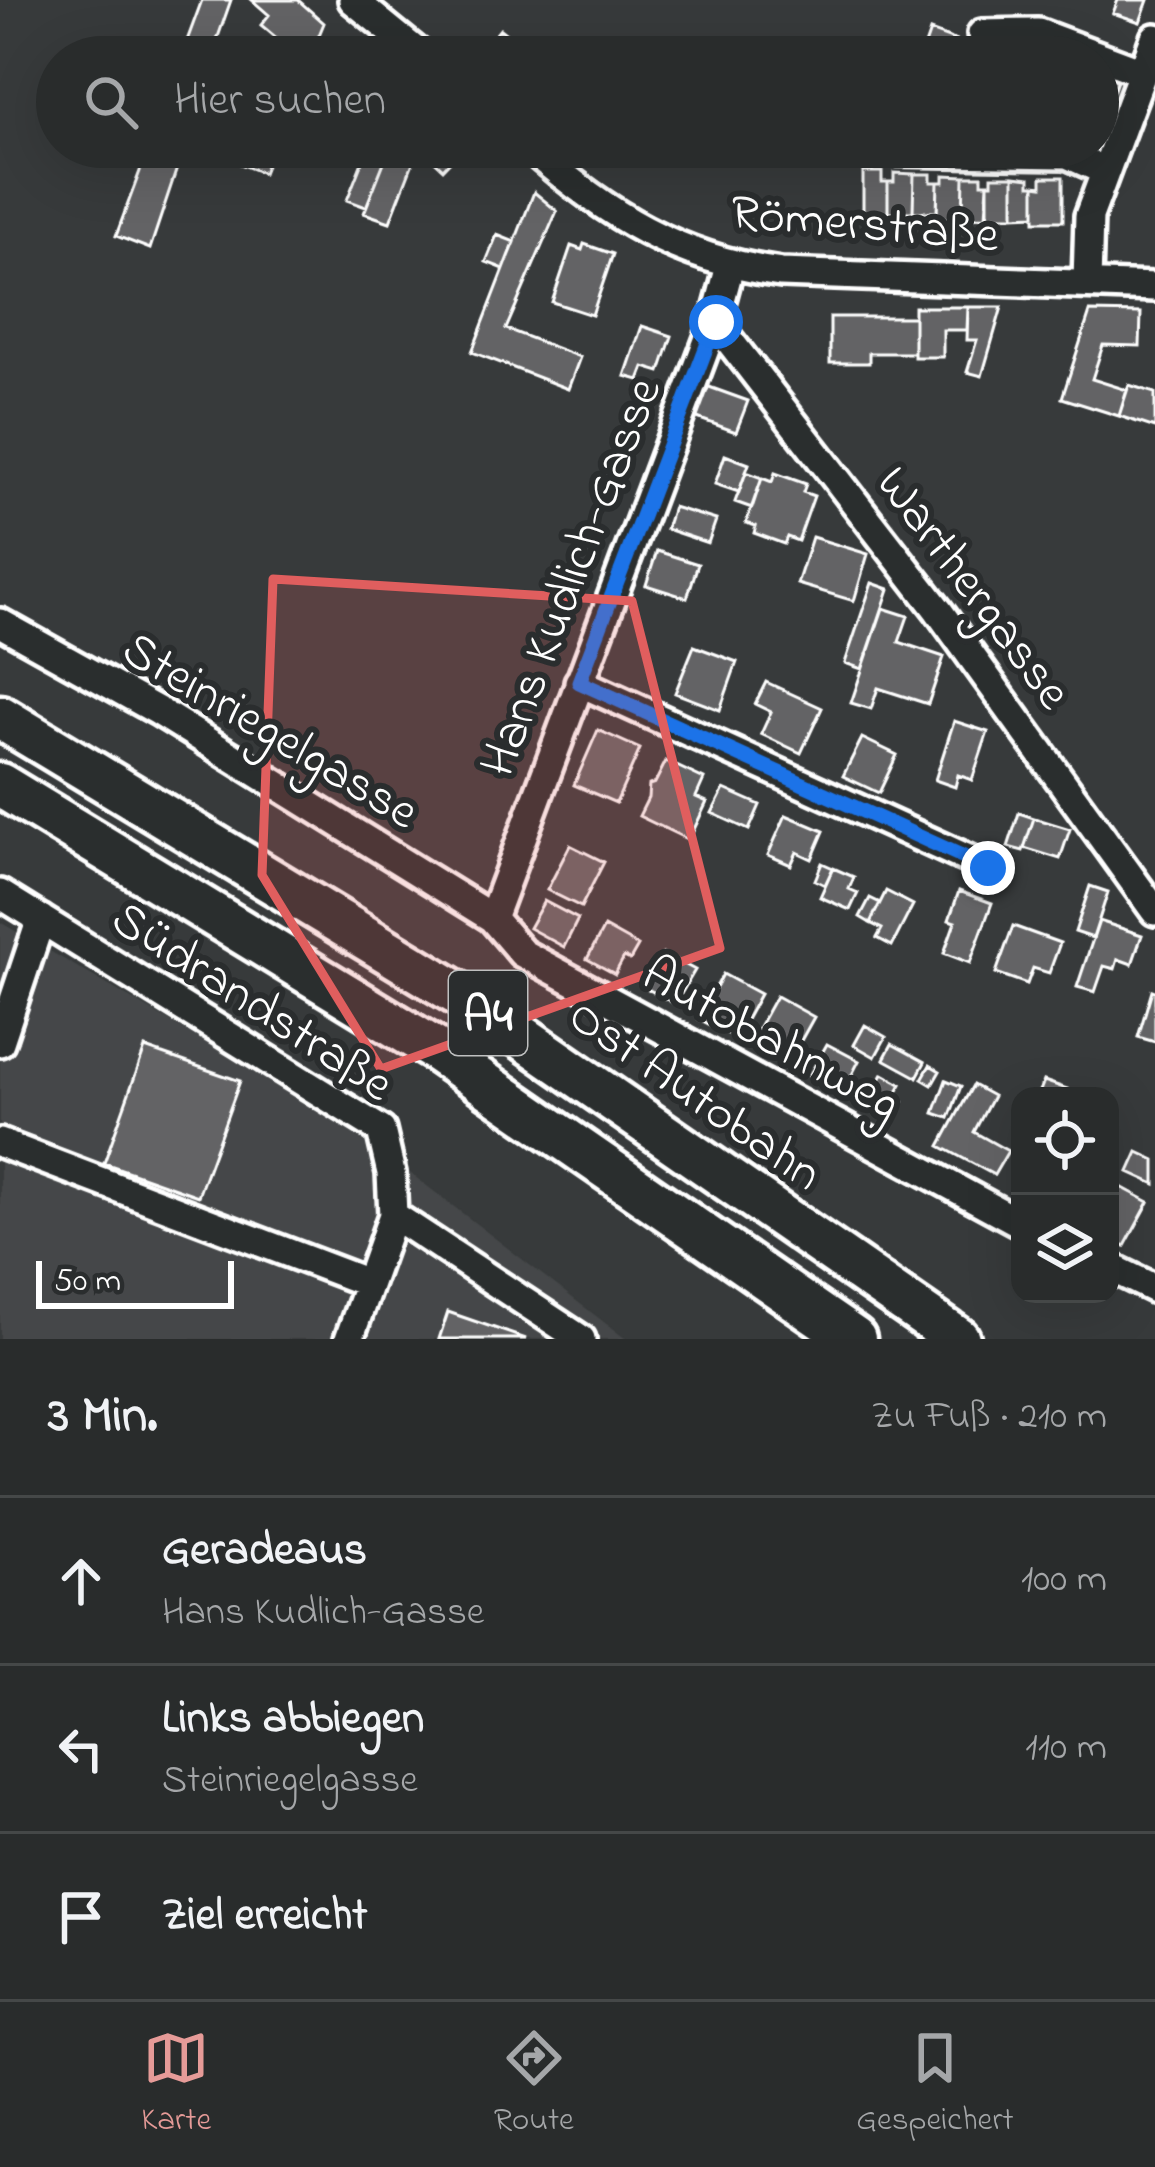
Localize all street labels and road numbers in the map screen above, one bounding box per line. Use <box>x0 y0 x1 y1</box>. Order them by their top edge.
street label: Römerstraße <box>727 177 1002 276</box>
street label: Hans Kudlich-Gasse <box>463 368 684 788</box>
street label: Warthergasse <box>855 452 1088 727</box>
street label: Steinriegelgasse <box>106 614 432 851</box>
street label: Südrandstraße <box>95 884 407 1123</box>
street label: Autobahnweg <box>627 939 913 1143</box>
road number: A4 <box>449 971 527 1055</box>
street label: Ost Autobahn <box>551 981 836 1212</box>

